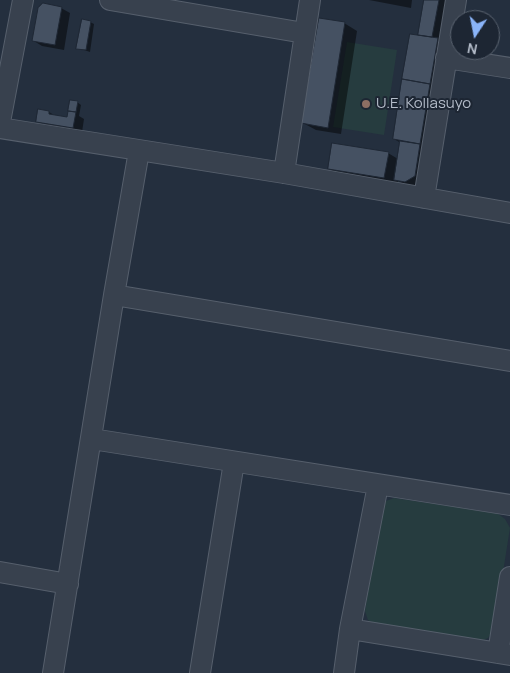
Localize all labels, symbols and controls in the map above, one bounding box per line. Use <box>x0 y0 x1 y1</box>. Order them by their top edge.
north arrow <box>450 10 500 60</box>
text: N <box>465 39 479 60</box>
place label: U.E. Kollasuyo <box>376 95 471 113</box>
marker: U.E. Kollasuyo <box>360 98 372 110</box>

